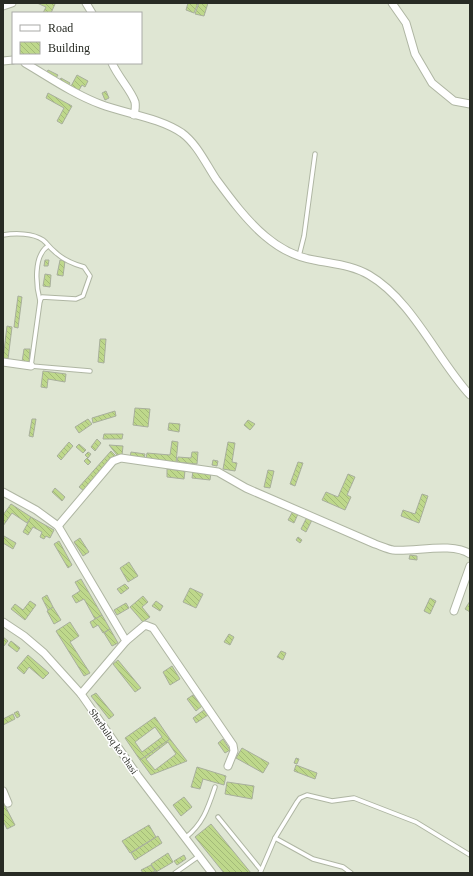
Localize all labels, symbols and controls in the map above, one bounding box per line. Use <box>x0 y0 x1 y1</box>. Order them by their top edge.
legend <box>12 12 142 64</box>
text: Road <box>48 21 73 35</box>
text: Building <box>48 41 90 55</box>
street label: Sherbuloq koʻchasi <box>87 706 140 776</box>

